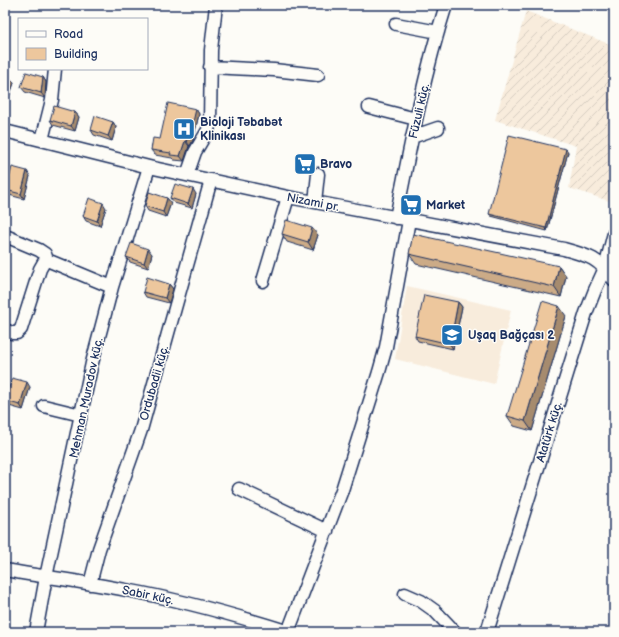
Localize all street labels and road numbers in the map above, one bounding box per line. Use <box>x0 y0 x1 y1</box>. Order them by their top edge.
street label: Füzuli küç. <box>406 82 433 140</box>
street label: Nizami pr. <box>285 190 340 215</box>
street label: Mehman Muradov küç. <box>66 337 107 460</box>
street label: Ordubadii küç. <box>137 344 172 422</box>
street label: Atatürk küç. <box>533 400 566 464</box>
street label: Sabir küç. <box>121 583 175 608</box>

